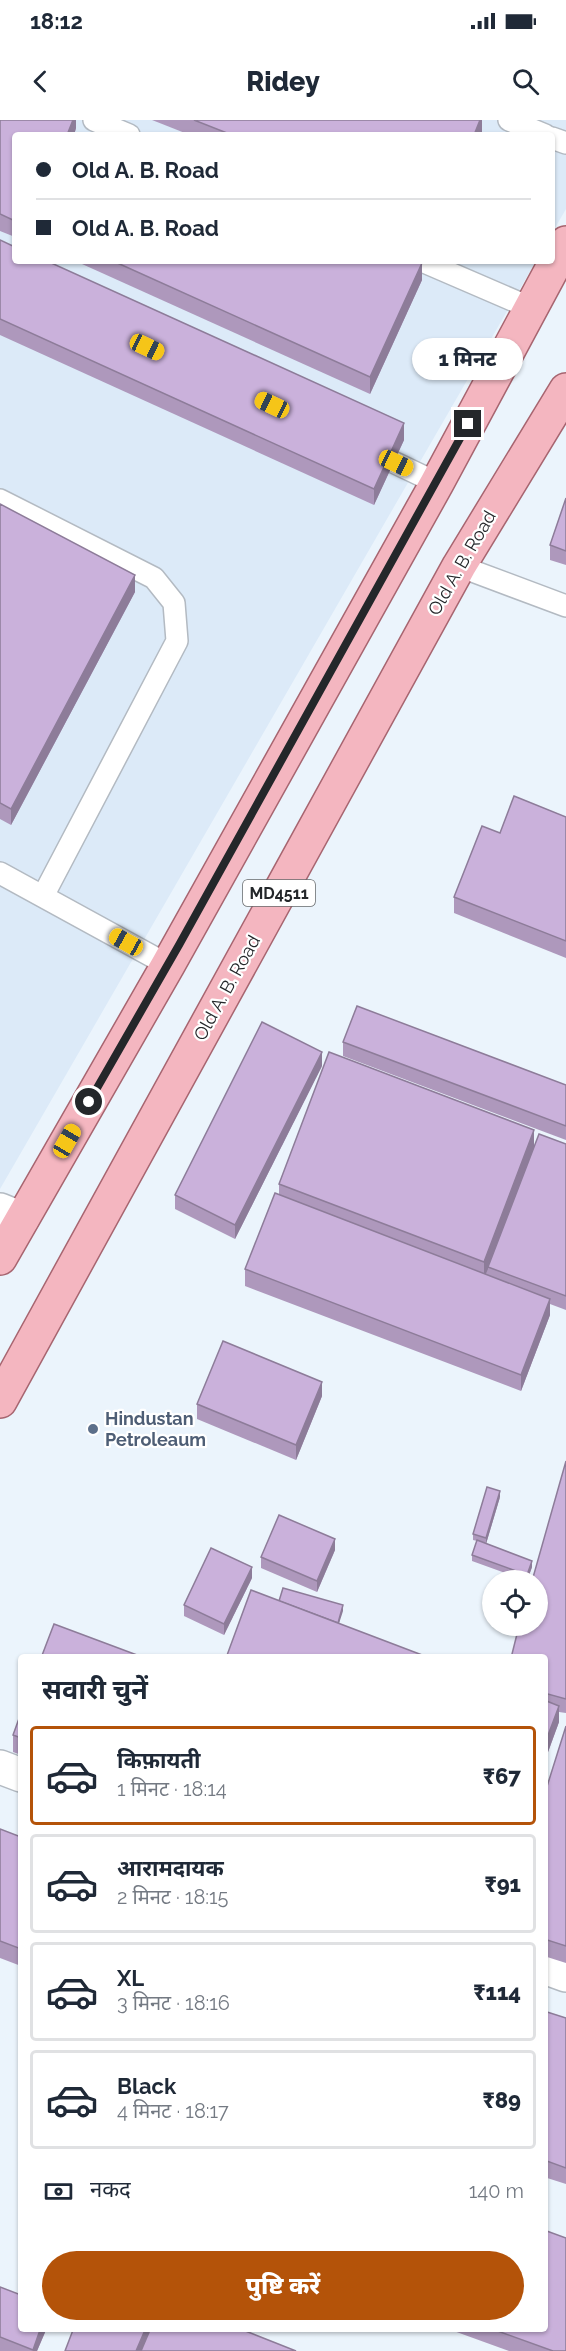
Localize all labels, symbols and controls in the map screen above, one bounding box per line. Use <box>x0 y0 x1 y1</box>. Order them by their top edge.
text: 18:12 <box>30 8 83 34</box>
icon: back <box>24 65 57 98</box>
icon: search <box>509 65 542 98</box>
text: Ridey <box>246 66 320 97</box>
text: Old A. B. Road <box>72 157 219 183</box>
text: Old A. B. Road <box>72 215 219 241</box>
car <box>127 331 167 363</box>
callout: 1 मिनट <box>412 337 524 379</box>
text: 1 मिनट <box>438 347 497 371</box>
car <box>252 389 292 421</box>
route end <box>454 410 481 437</box>
car <box>376 447 416 479</box>
street label: Old A. B. Road <box>423 507 500 619</box>
road number: MD4511 <box>243 880 315 906</box>
car <box>106 925 146 959</box>
street label: Old A. B. Road <box>189 932 264 1044</box>
route start <box>75 1088 102 1115</box>
car <box>50 1121 84 1161</box>
place label: Hindustan Petroleaum <box>105 1408 206 1450</box>
marker: Hindustan Petroleaum <box>86 1422 100 1436</box>
map controls <box>482 1570 548 1636</box>
button: locate <box>482 1570 548 1636</box>
text: सवारी चुनें <box>42 1674 148 1705</box>
text: किफ़ायती <box>117 1747 201 1773</box>
icon: car <box>45 1749 99 1803</box>
text: ₹67 <box>483 1763 521 1789</box>
text: 1 मिनट · 18:14 <box>117 1777 227 1801</box>
text: आरामदायक <box>117 1855 224 1881</box>
icon: car <box>45 1857 99 1911</box>
text: ₹91 <box>484 1871 521 1897</box>
text: 2 मिनट · 18:15 <box>117 1885 228 1909</box>
icon: car <box>45 1965 99 2019</box>
text: XL <box>117 1965 144 1991</box>
text: ₹114 <box>473 1979 521 2005</box>
text: 3 मिनट · 18:16 <box>117 1991 230 2015</box>
icon: car <box>45 2073 99 2127</box>
text: Black <box>117 2073 176 2099</box>
text: ₹89 <box>482 2087 521 2113</box>
text: 4 मिनट · 18:17 <box>117 2099 229 2123</box>
icon: cash <box>42 2175 75 2208</box>
text: नकद <box>90 2176 131 2202</box>
text: 140 m <box>469 2179 524 2203</box>
button: पुष्टि करें <box>42 2251 524 2320</box>

